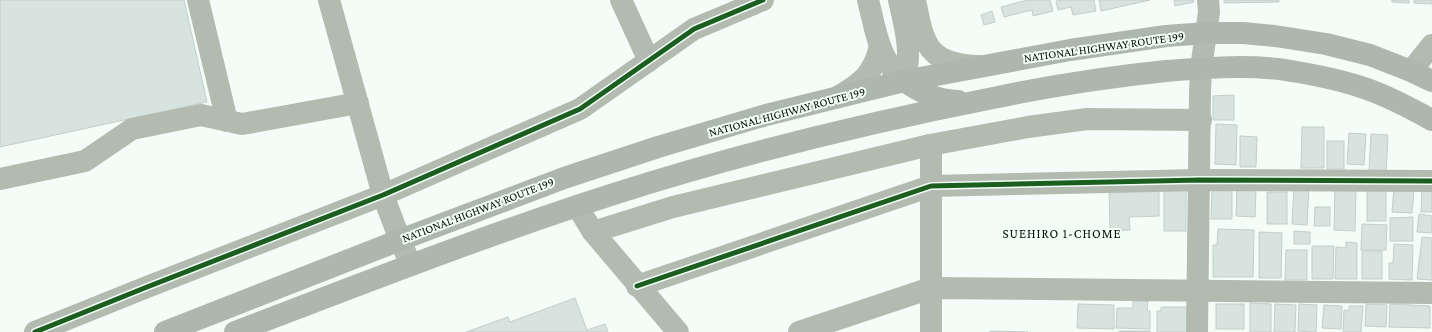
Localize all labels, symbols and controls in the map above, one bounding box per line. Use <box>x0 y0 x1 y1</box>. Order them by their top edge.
street label: NATIONAL HIGHWAY ROUTE 199 <box>1023 29 1185 65</box>
street label: NATIONAL HIGHWAY ROUTE 199 <box>707 84 867 140</box>
street label: NATIONAL HIGHWAY ROUTE 199 <box>400 175 556 245</box>
district label: SUEHIRO 1-CHOME <box>1002 226 1122 241</box>

